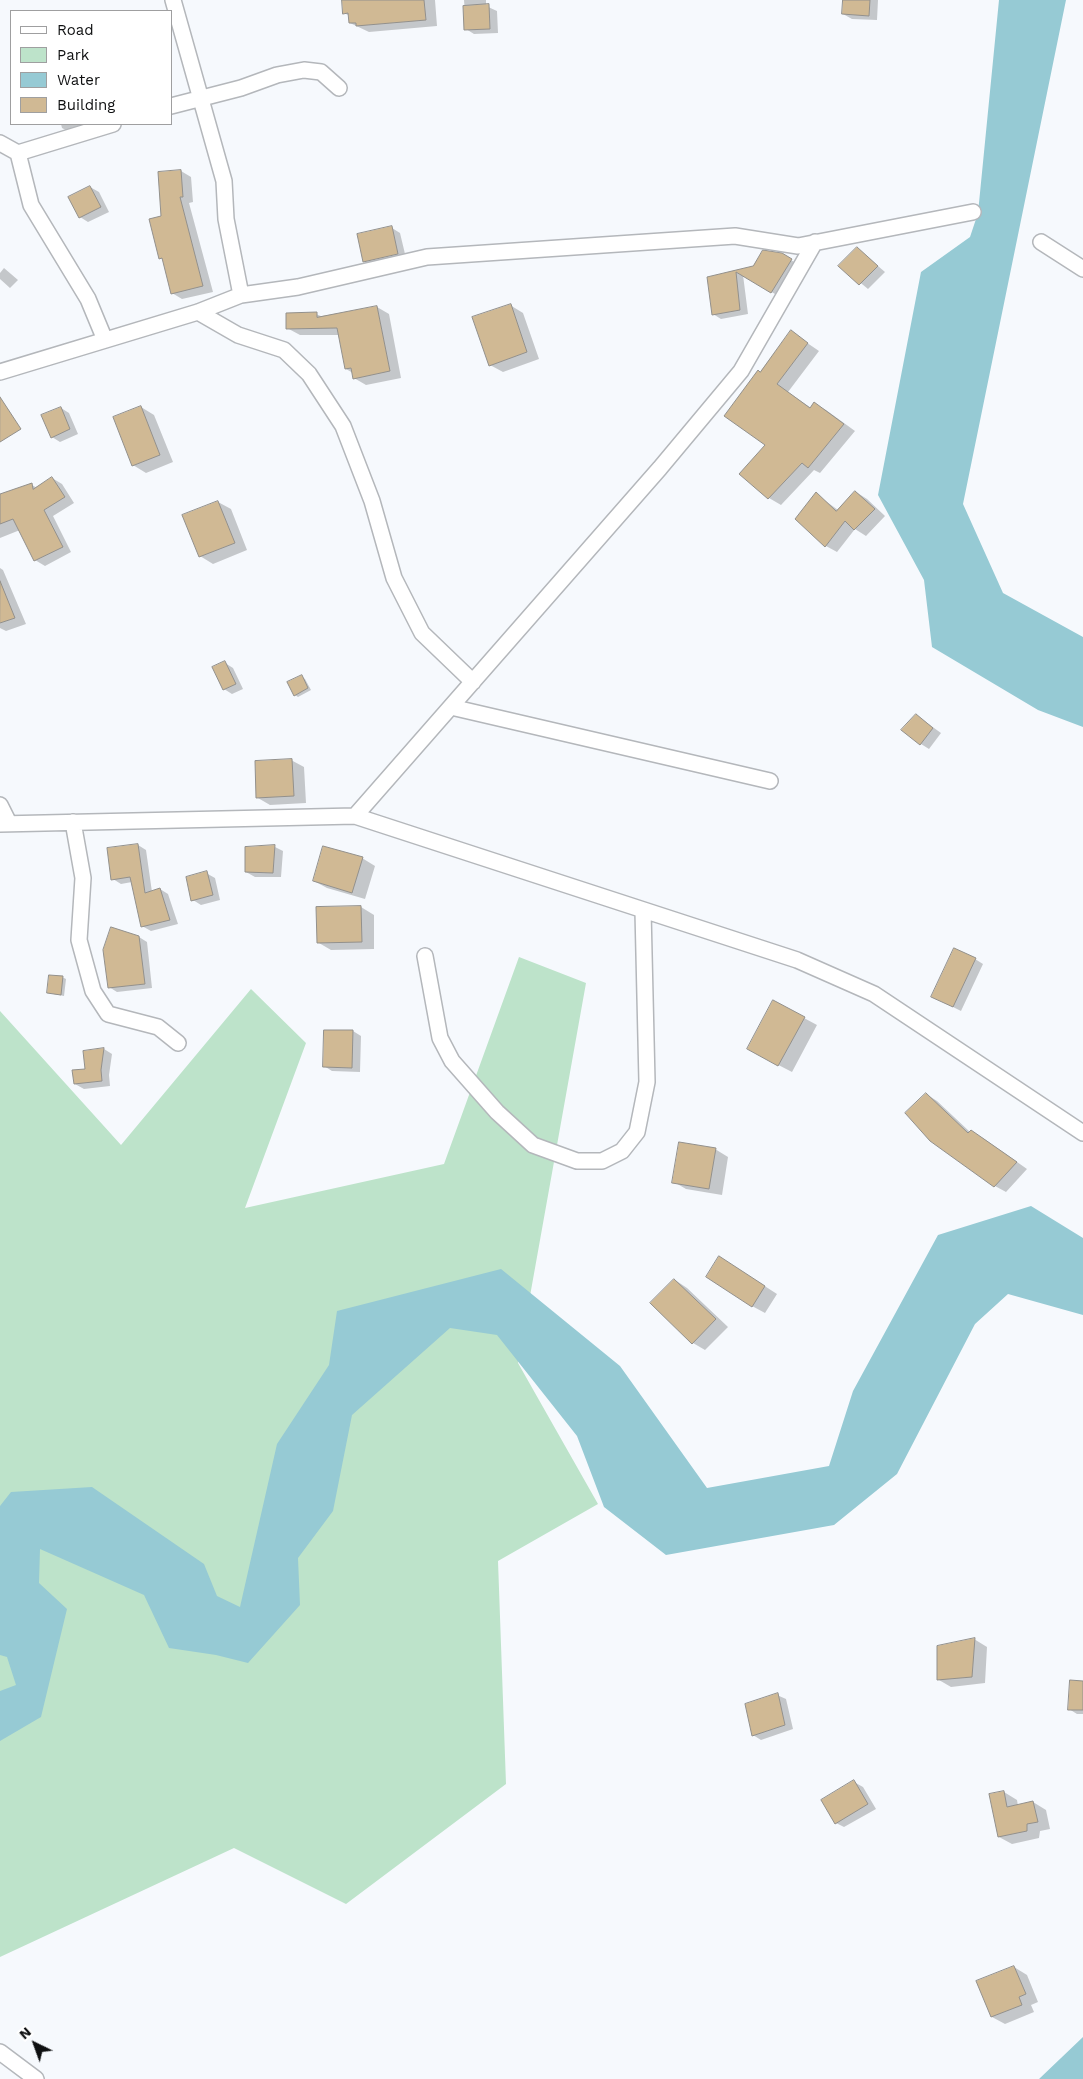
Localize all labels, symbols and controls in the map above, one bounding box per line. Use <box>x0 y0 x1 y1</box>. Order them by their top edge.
legend <box>10 10 172 125</box>
text: Road <box>57 21 94 39</box>
text: Park <box>57 46 89 64</box>
text: Water <box>57 71 100 89</box>
text: Building <box>57 96 115 114</box>
north arrow <box>10 2019 60 2069</box>
text: N <box>16 2023 34 2042</box>

